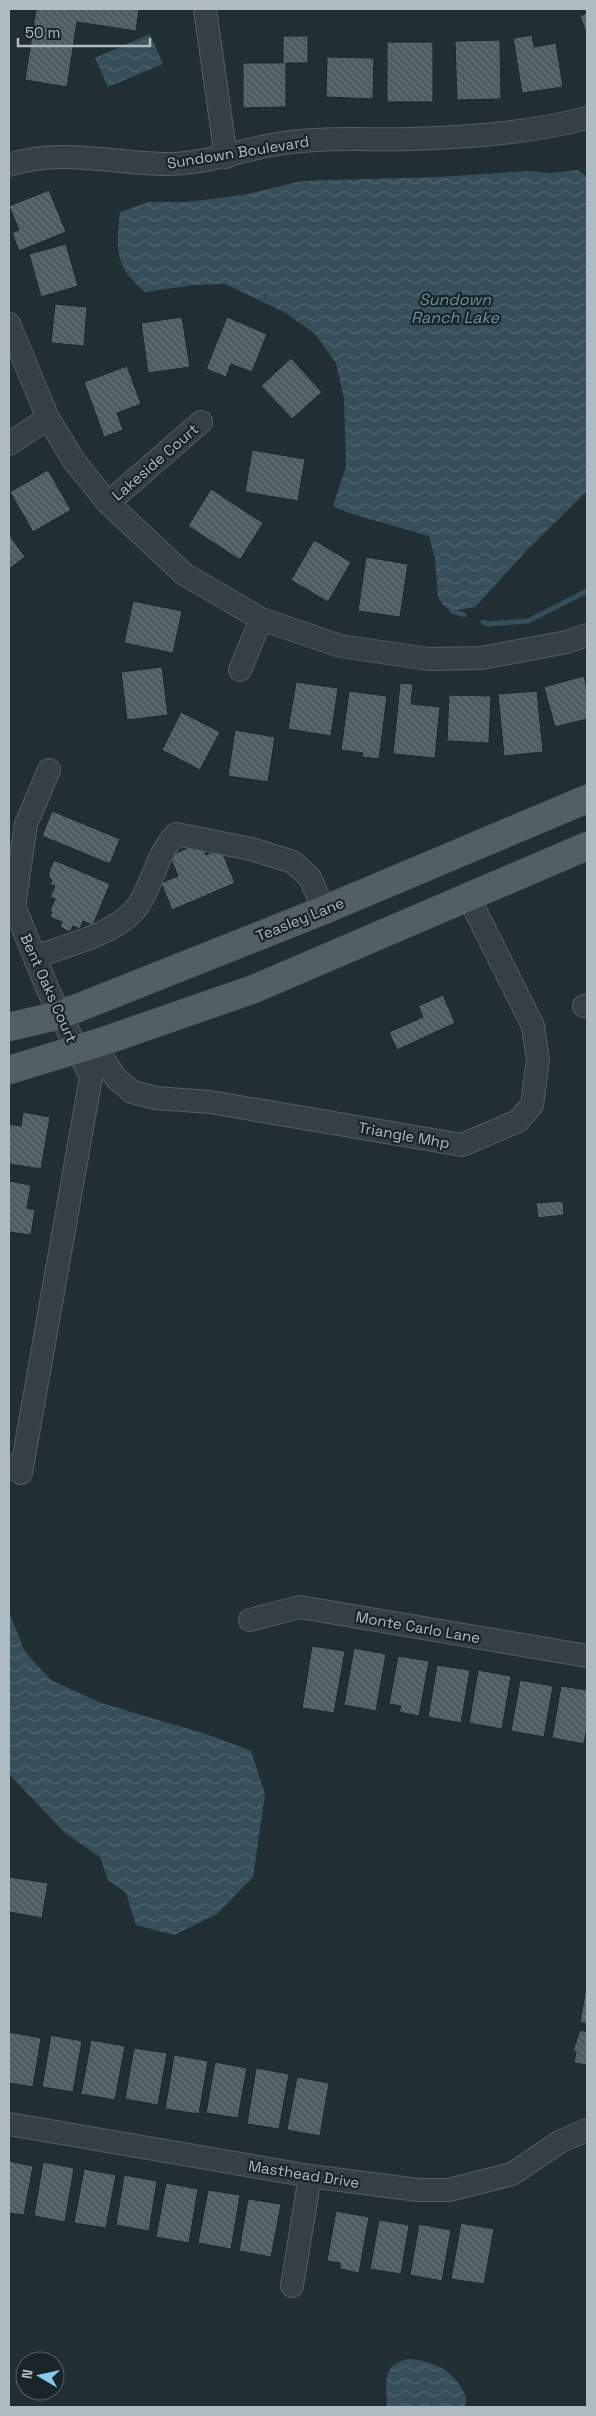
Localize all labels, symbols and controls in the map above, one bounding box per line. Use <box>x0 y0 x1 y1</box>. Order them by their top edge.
scale bar <box>18 15 150 47</box>
text: 50 m <box>25 23 60 42</box>
street label: Sundown Boulevard <box>166 131 310 173</box>
water label: Sundown Ranch Lake <box>411 289 500 328</box>
street label: Lakeside Court <box>108 419 202 505</box>
street label: Teasley Lane <box>253 893 347 945</box>
street label: Bent Oaks Court <box>16 930 82 1046</box>
street label: Triangle Mhp <box>357 1118 451 1152</box>
street label: Monte Carlo Lane <box>354 1607 482 1647</box>
street label: Masthead Drive <box>247 2156 361 2192</box>
north arrow <box>15 2351 65 2401</box>
text: N <box>18 2368 37 2380</box>

